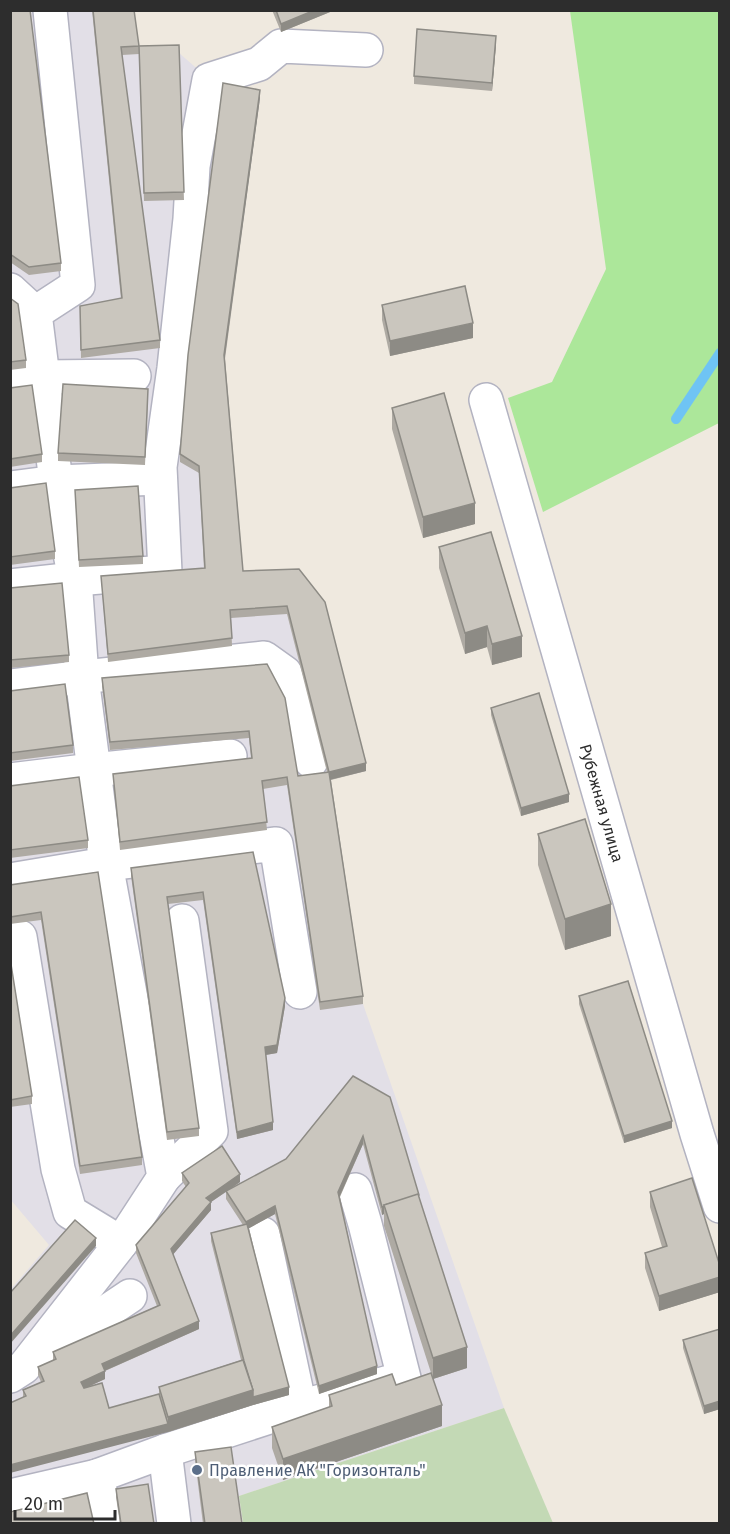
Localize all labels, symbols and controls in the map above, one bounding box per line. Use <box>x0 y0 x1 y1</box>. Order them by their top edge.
street label: Рубежная улица <box>576 742 628 865</box>
place label: Правление АК "Горизонталь" <box>209 1461 426 1480</box>
marker: Правление АК "Горизонталь" <box>190 1463 204 1477</box>
scale bar <box>15 1483 116 1521</box>
text: 20 m <box>24 1493 63 1515</box>

